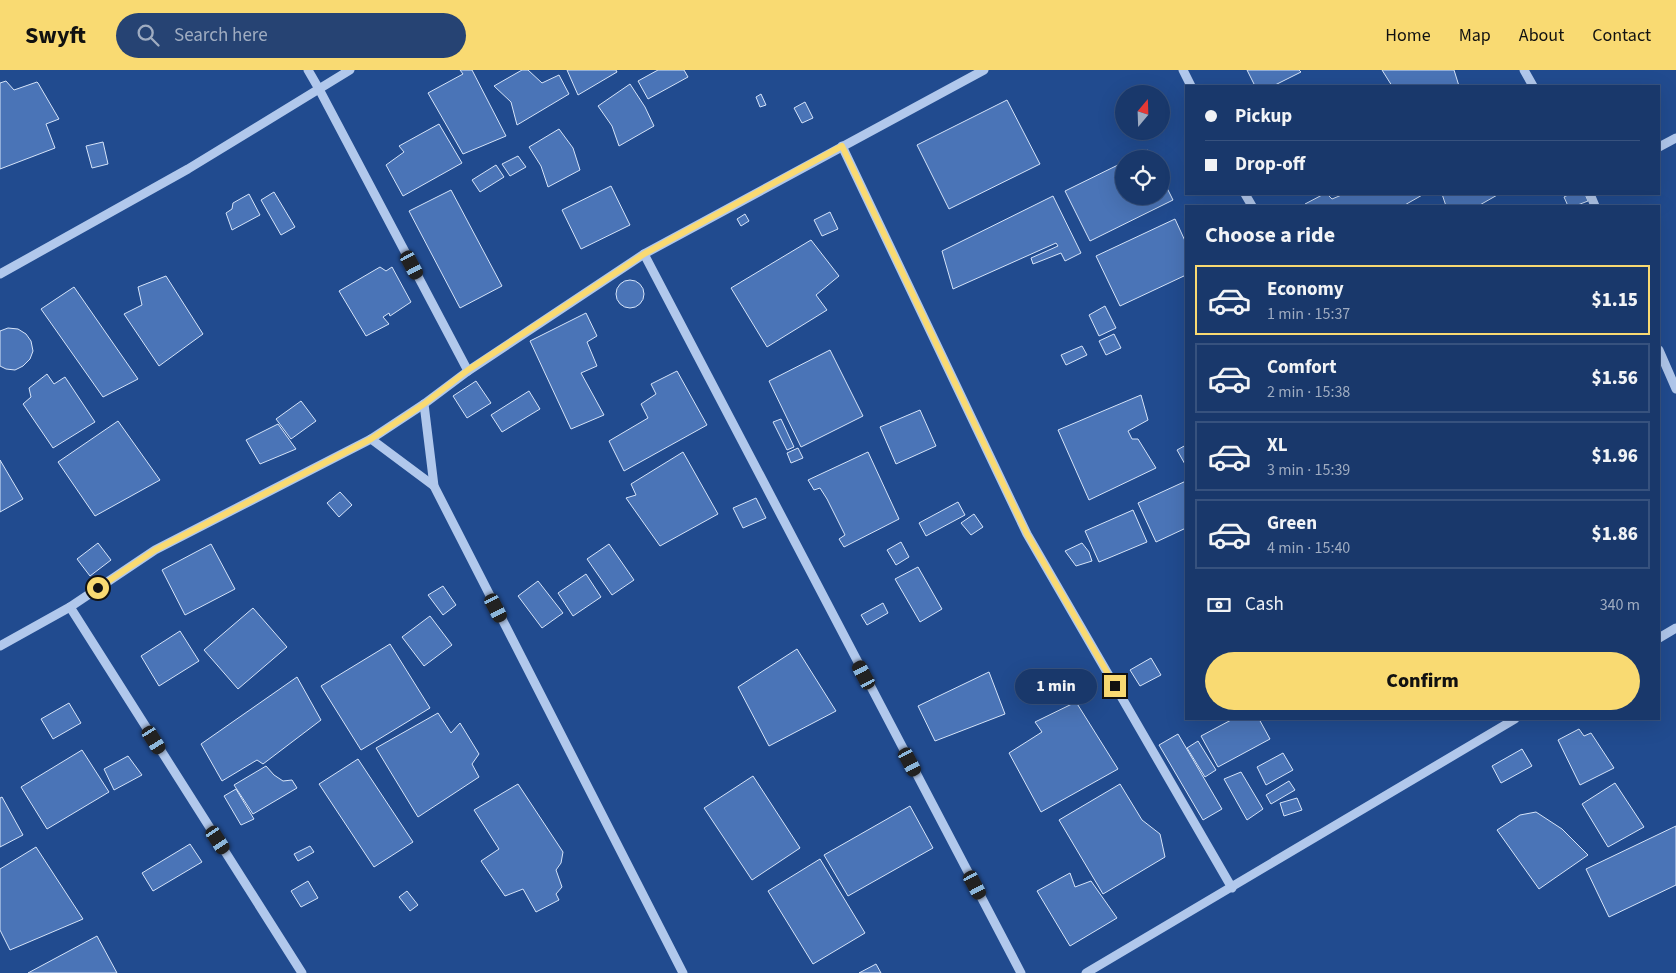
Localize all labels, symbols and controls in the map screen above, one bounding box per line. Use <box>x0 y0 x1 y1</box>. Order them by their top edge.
search box <box>116 13 466 58</box>
text: Swyft <box>25 18 86 53</box>
icon: search <box>134 21 162 49</box>
text: Search here <box>174 22 268 49</box>
text: Home <box>1385 23 1431 48</box>
text: Map <box>1459 23 1491 48</box>
text: About <box>1519 23 1564 48</box>
text: Contact <box>1592 23 1651 48</box>
north arrow <box>1115 85 1170 140</box>
map controls <box>1115 85 1170 205</box>
text: Pickup <box>1235 103 1292 130</box>
button: locate <box>1115 150 1170 205</box>
text: Drop-off <box>1235 151 1305 178</box>
text: Choose a ride <box>1205 219 1335 251</box>
car <box>398 248 425 282</box>
text: Economy <box>1267 276 1344 303</box>
icon: car <box>1207 278 1252 323</box>
text: $1.15 <box>1592 287 1638 314</box>
text: 1 min · 15:37 <box>1267 303 1350 325</box>
text: Comfort <box>1267 354 1337 381</box>
icon: car <box>1207 356 1252 401</box>
text: $1.56 <box>1592 365 1638 392</box>
text: 2 min · 15:38 <box>1267 381 1350 403</box>
text: XL <box>1267 432 1288 459</box>
icon: car <box>1207 434 1252 479</box>
text: $1.96 <box>1592 443 1638 470</box>
text: 3 min · 15:39 <box>1267 459 1350 481</box>
text: Green <box>1267 510 1317 537</box>
icon: car <box>1207 512 1252 557</box>
text: $1.86 <box>1592 521 1638 548</box>
text: 4 min · 15:40 <box>1267 537 1350 559</box>
route start <box>87 577 109 599</box>
car <box>482 591 509 625</box>
icon: cash <box>1205 591 1233 619</box>
text: Cash <box>1245 591 1284 618</box>
text: 340 m <box>1600 594 1640 616</box>
button: Confirm <box>1205 652 1640 710</box>
car <box>850 658 877 692</box>
callout: 1 min <box>1015 668 1098 704</box>
text: 1 min <box>1036 675 1076 697</box>
route end <box>1104 675 1126 697</box>
car <box>139 723 168 757</box>
car <box>896 745 923 779</box>
car <box>203 823 232 857</box>
car <box>961 868 988 902</box>

